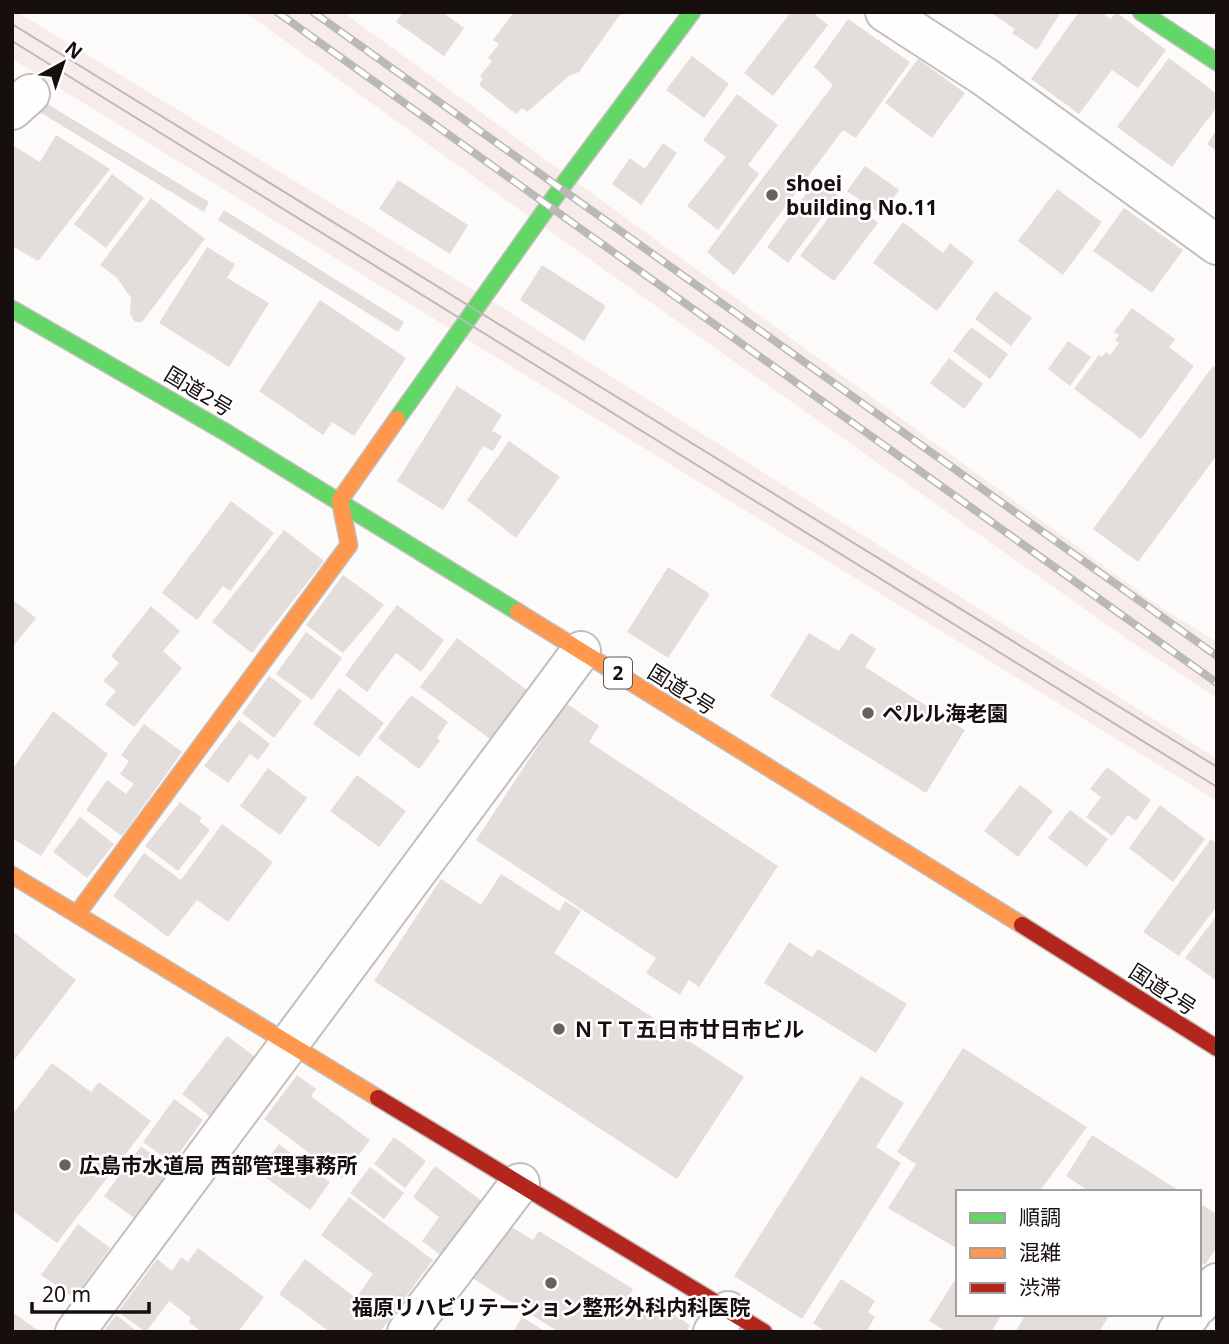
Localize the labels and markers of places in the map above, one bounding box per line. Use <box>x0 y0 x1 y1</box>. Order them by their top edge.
place label: shoei building No.11 <box>786 169 938 221</box>
marker: shoei building No.11 <box>764 187 780 203</box>
place label: ペルル海老園 <box>882 699 1008 727</box>
marker: ペルル海老園 <box>860 705 876 721</box>
place label: ＮＴＴ五日市廿日市ビル <box>573 1015 804 1043</box>
marker: ＮＴＴ五日市廿日市ビル <box>551 1021 567 1037</box>
place label: 広島市水道局 西部管理事務所 <box>79 1151 357 1179</box>
marker: 広島市水道局 西部管理事務所 <box>57 1157 73 1173</box>
marker: 福原リハビリテーション整形外科内科医院 <box>543 1275 559 1291</box>
place label: 福原リハビリテーション整形外科内科医院 <box>352 1293 750 1321</box>

